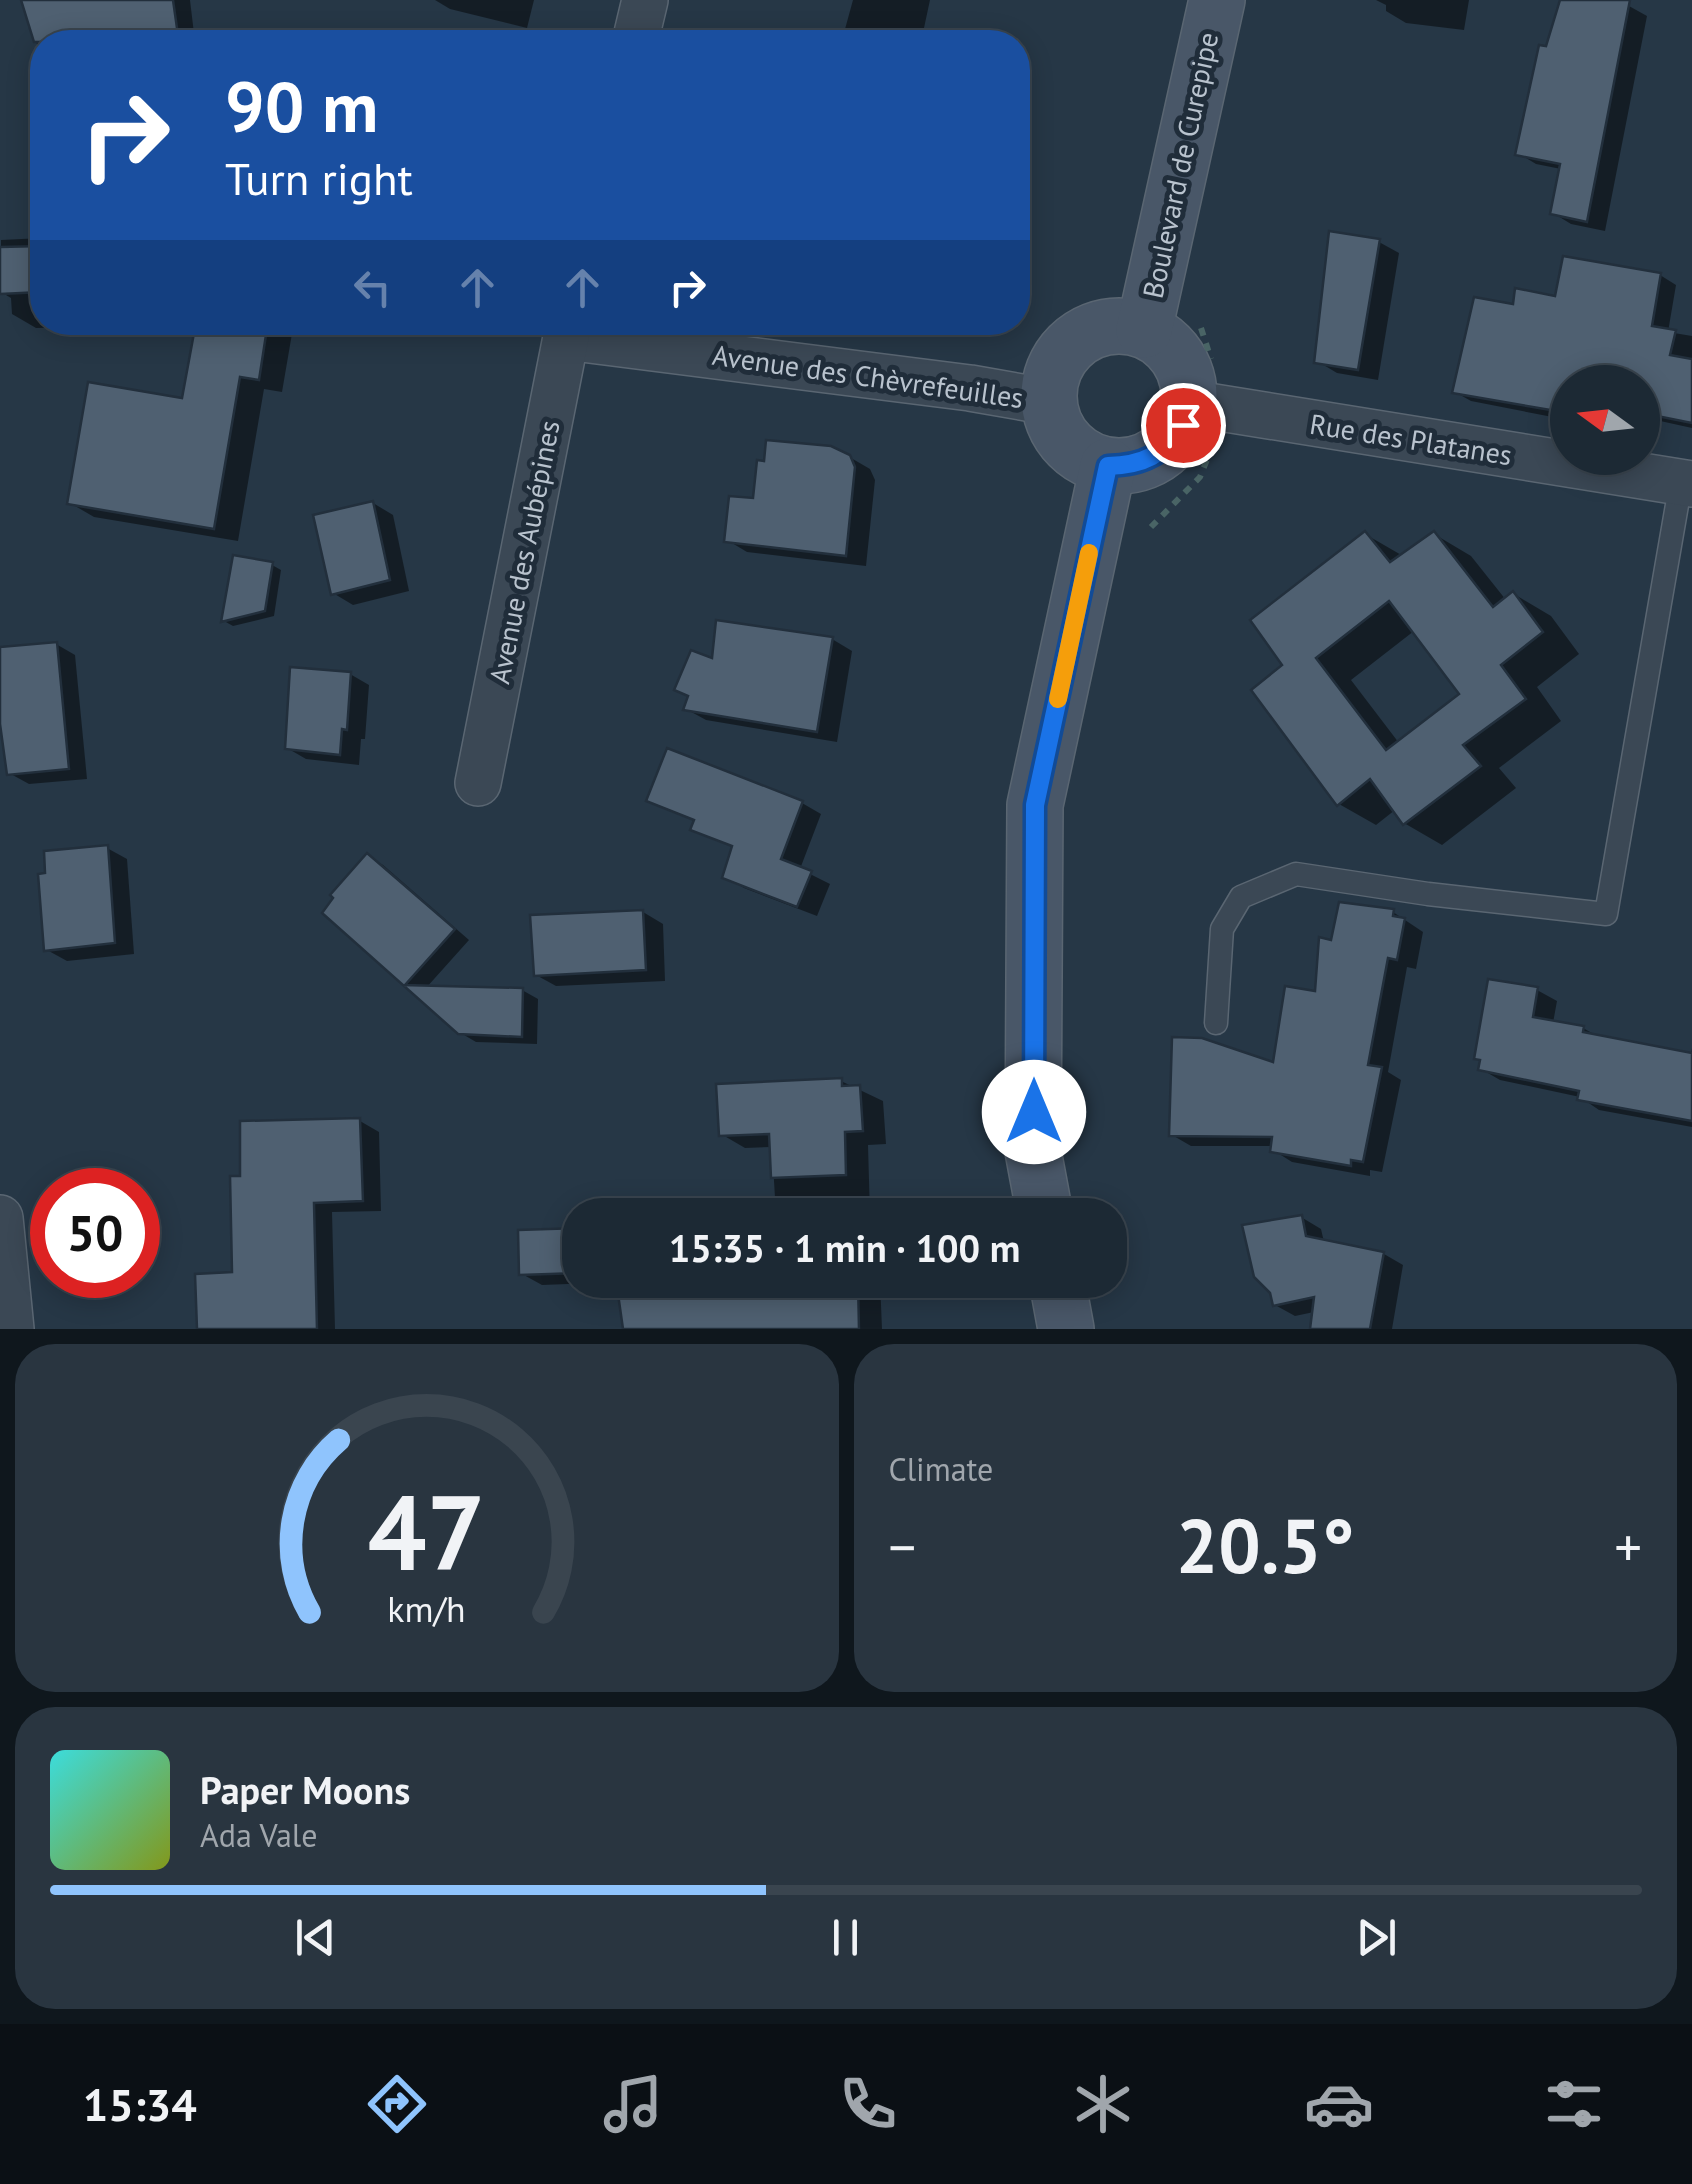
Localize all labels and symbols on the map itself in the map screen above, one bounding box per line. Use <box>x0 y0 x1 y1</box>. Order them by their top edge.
street label: Boulevard de Curepipe <box>1134 29 1226 301</box>
street label: Avenue des Chèvrefeuilles <box>710 336 1026 416</box>
north arrow <box>1550 365 1660 475</box>
pin <box>1141 383 1226 468</box>
street label: Rue des Platanes <box>1307 405 1515 473</box>
street label: Avenue des Aubépines <box>480 417 568 687</box>
position arrow <box>982 1060 1086 1164</box>
speed limit sign: 50 <box>30 1168 160 1298</box>

